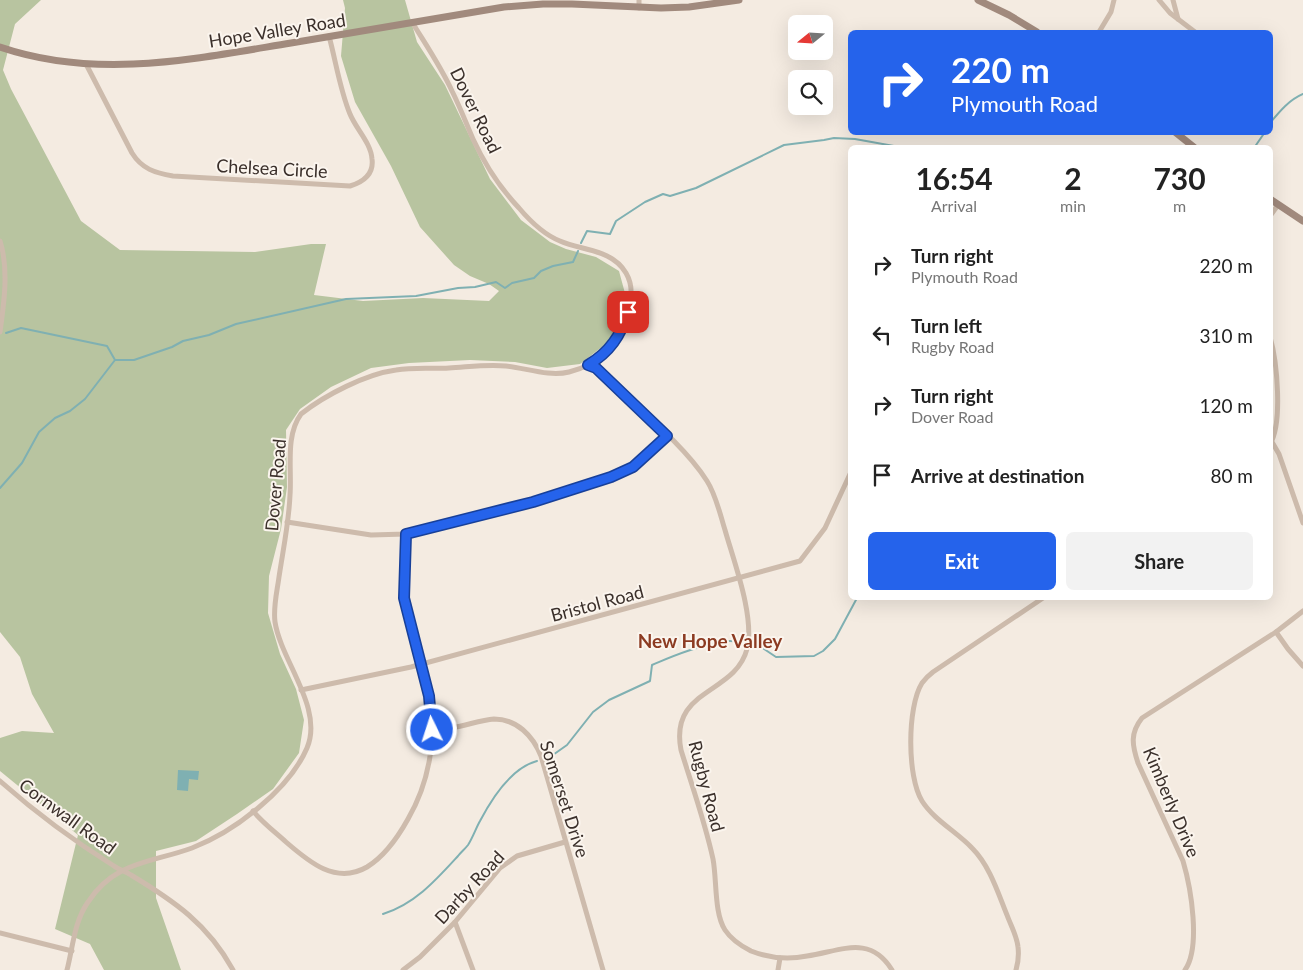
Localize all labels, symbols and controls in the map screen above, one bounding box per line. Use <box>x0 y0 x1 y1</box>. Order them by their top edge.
street label: Hope Valley Road <box>207 8 347 52</box>
north arrow <box>788 15 832 60</box>
map controls <box>788 15 833 115</box>
text: 220 m <box>951 48 1050 90</box>
icon: right <box>868 50 933 115</box>
street label: Dover Road <box>446 63 506 157</box>
button: search <box>788 70 833 115</box>
text: Plymouth Road <box>951 90 1098 117</box>
street label: Chelsea Circle <box>216 154 328 182</box>
text: 16:54 <box>915 160 993 196</box>
text: 2 <box>1064 160 1082 196</box>
text: 730 <box>1153 160 1206 196</box>
text: Arrival <box>931 196 977 215</box>
text: min <box>1060 196 1086 215</box>
text: m <box>1173 196 1186 215</box>
text: Turn right <box>911 244 993 267</box>
icon: right <box>868 251 896 279</box>
text: 220 m <box>1199 254 1253 277</box>
text: Plymouth Road <box>911 267 1018 286</box>
pin <box>607 291 649 333</box>
icon: arrive <box>614 298 642 326</box>
text: Turn left <box>911 314 982 337</box>
icon: left <box>868 321 896 349</box>
text: 310 m <box>1199 324 1253 347</box>
text: Rugby Road <box>911 337 994 356</box>
text: Turn right <box>911 384 993 407</box>
icon: right <box>868 391 896 419</box>
text: 120 m <box>1199 394 1253 417</box>
text: Dover Road <box>911 407 993 426</box>
street label: Dover Road <box>260 438 290 532</box>
icon: arrive <box>868 461 896 489</box>
text: Arrive at destination <box>911 464 1084 487</box>
text: 80 m <box>1210 464 1253 487</box>
button: Exit <box>868 532 1056 590</box>
button: Share <box>1066 532 1253 590</box>
street label: Bristol Road <box>548 580 646 626</box>
district label: New Hope Valley <box>638 629 783 652</box>
position arrow <box>405 703 457 755</box>
street label: Somerset Drive <box>536 738 594 860</box>
street label: Rugby Road <box>684 738 730 834</box>
street label: Kimberly Drive <box>1139 743 1205 861</box>
street label: Cornwall Road <box>15 773 121 859</box>
street label: Darby Road <box>430 846 508 928</box>

